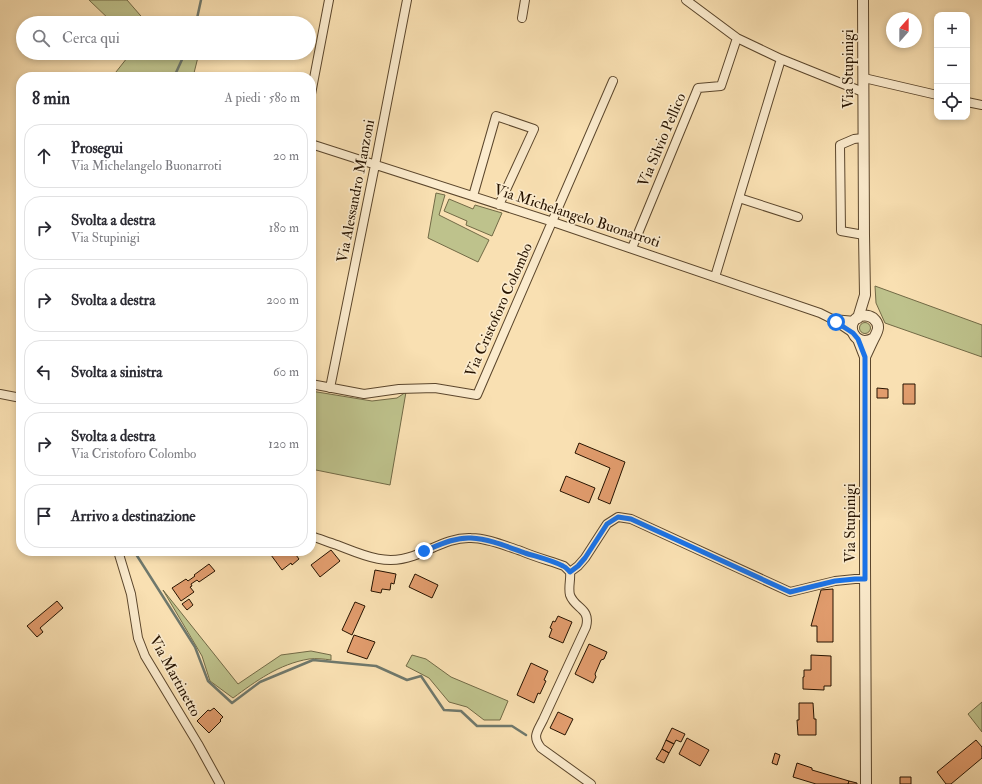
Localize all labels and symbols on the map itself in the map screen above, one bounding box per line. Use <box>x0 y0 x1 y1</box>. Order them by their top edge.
north arrow <box>886 12 922 48</box>
street label: Via Stupinigi <box>839 29 859 109</box>
street label: Via Silvio Pellico <box>634 90 690 190</box>
street label: Via Alessandro Manzoni <box>333 118 379 264</box>
street label: Via Michelangelo Buonarroti <box>491 180 663 252</box>
street label: Via Cristoforo Colombo <box>461 240 537 380</box>
route start <box>827 313 845 331</box>
street label: Via Stupinigi <box>841 483 861 563</box>
route end <box>415 542 433 560</box>
street label: Via Martinetto <box>145 632 205 720</box>

